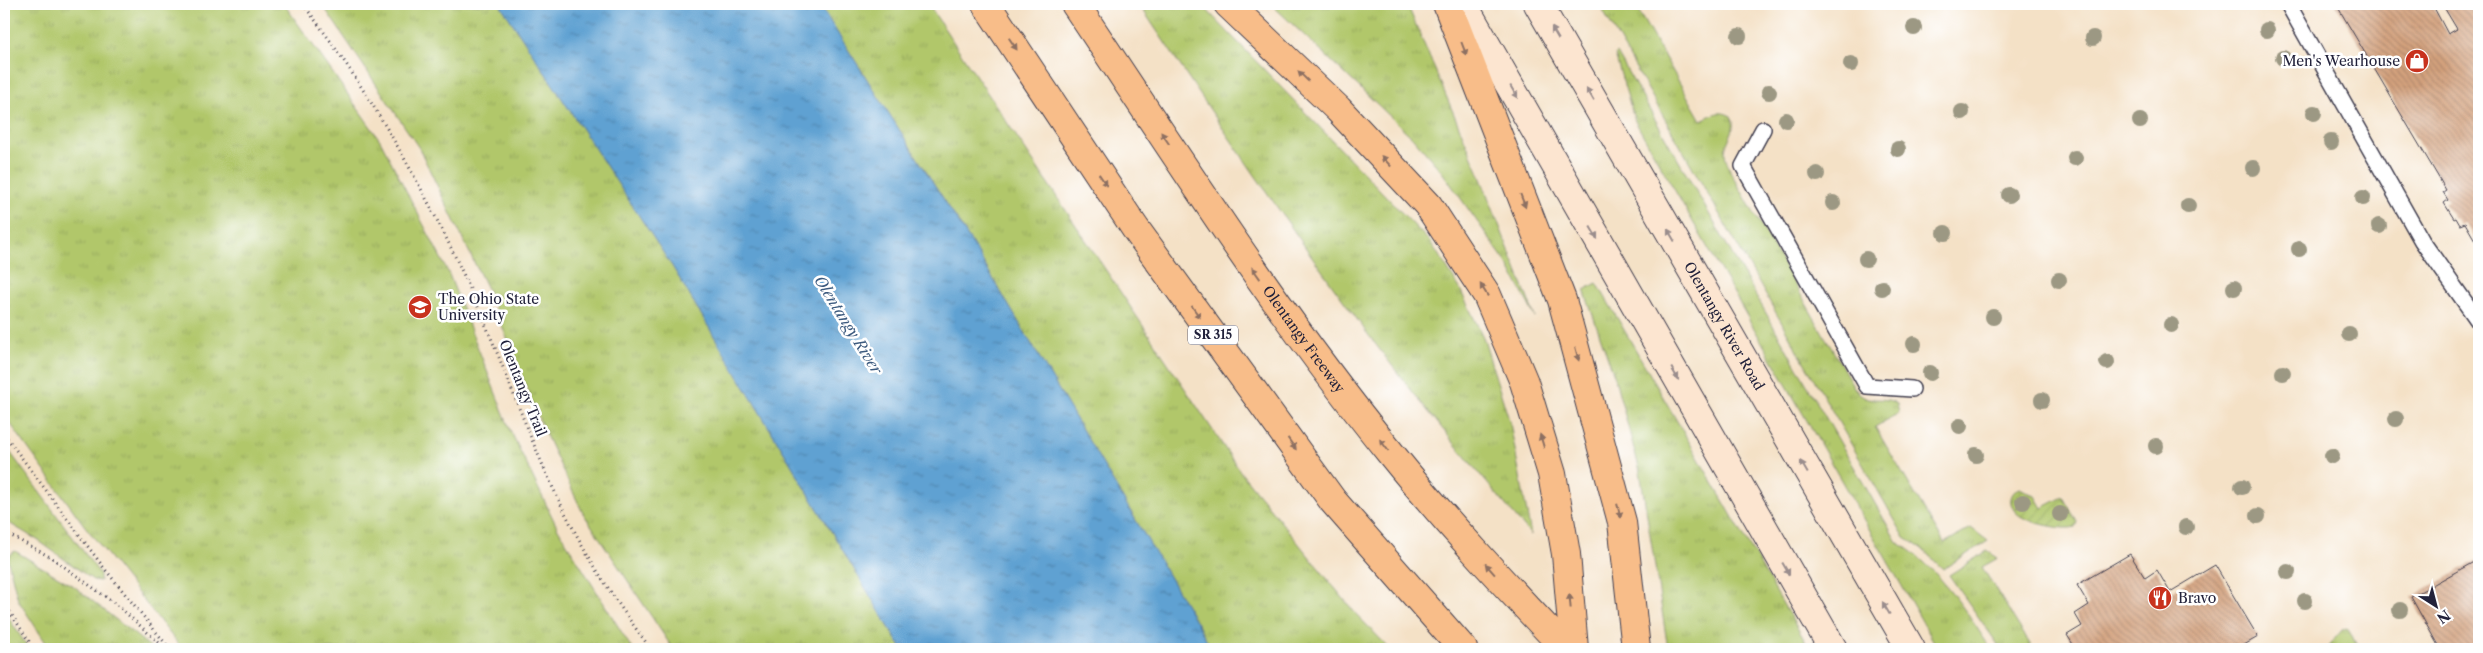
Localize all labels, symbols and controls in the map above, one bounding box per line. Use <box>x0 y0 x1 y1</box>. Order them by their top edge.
one-way arrow <box>1551 26 1559 40</box>
one-way arrow <box>1008 38 1018 51</box>
one-way arrow <box>1461 42 1469 56</box>
shop icon: Men's Wearhouse <box>2404 48 2430 74</box>
place label: Men's Wearhouse <box>2282 52 2400 70</box>
one-way arrow <box>1297 70 1309 82</box>
one-way arrow <box>1509 85 1518 98</box>
one-way arrow <box>1586 87 1594 102</box>
one-way arrow <box>1160 132 1170 145</box>
one-way arrow <box>1380 155 1392 167</box>
one-way arrow <box>1098 173 1108 186</box>
one-way arrow <box>1520 193 1528 208</box>
one-way arrow <box>1590 225 1598 240</box>
one-way arrow <box>1667 228 1675 242</box>
street label: Olentangy River Road <box>1680 259 1769 394</box>
one-way arrow <box>1251 266 1261 280</box>
water label: Olentangy River <box>810 272 887 378</box>
street label: Olentangy Freeway <box>1259 282 1349 397</box>
one-way arrow <box>1479 283 1488 297</box>
place label: The Ohio State University <box>438 290 539 324</box>
school or university icon: The Ohio State University <box>407 294 433 320</box>
one-way arrow <box>1191 306 1201 319</box>
road number: SR 315 <box>1188 326 1238 344</box>
street label: Olentangy Trail <box>495 337 551 439</box>
one-way arrow <box>1573 346 1581 361</box>
one-way arrow <box>1670 367 1679 381</box>
one-way arrow <box>1538 433 1546 448</box>
one-way arrow <box>1287 437 1297 451</box>
one-way arrow <box>1379 439 1390 452</box>
one-way arrow <box>1800 460 1809 474</box>
one-way arrow <box>1615 503 1623 518</box>
one-way arrow <box>1782 562 1791 575</box>
one-way arrow <box>1484 563 1496 575</box>
north arrow <box>2410 580 2460 630</box>
restaurant icon: Bravo <box>2147 585 2173 611</box>
place label: Bravo <box>2178 589 2216 607</box>
one-way arrow <box>1566 592 1574 608</box>
one-way arrow <box>1881 601 1890 614</box>
text: N <box>2433 606 2454 627</box>

